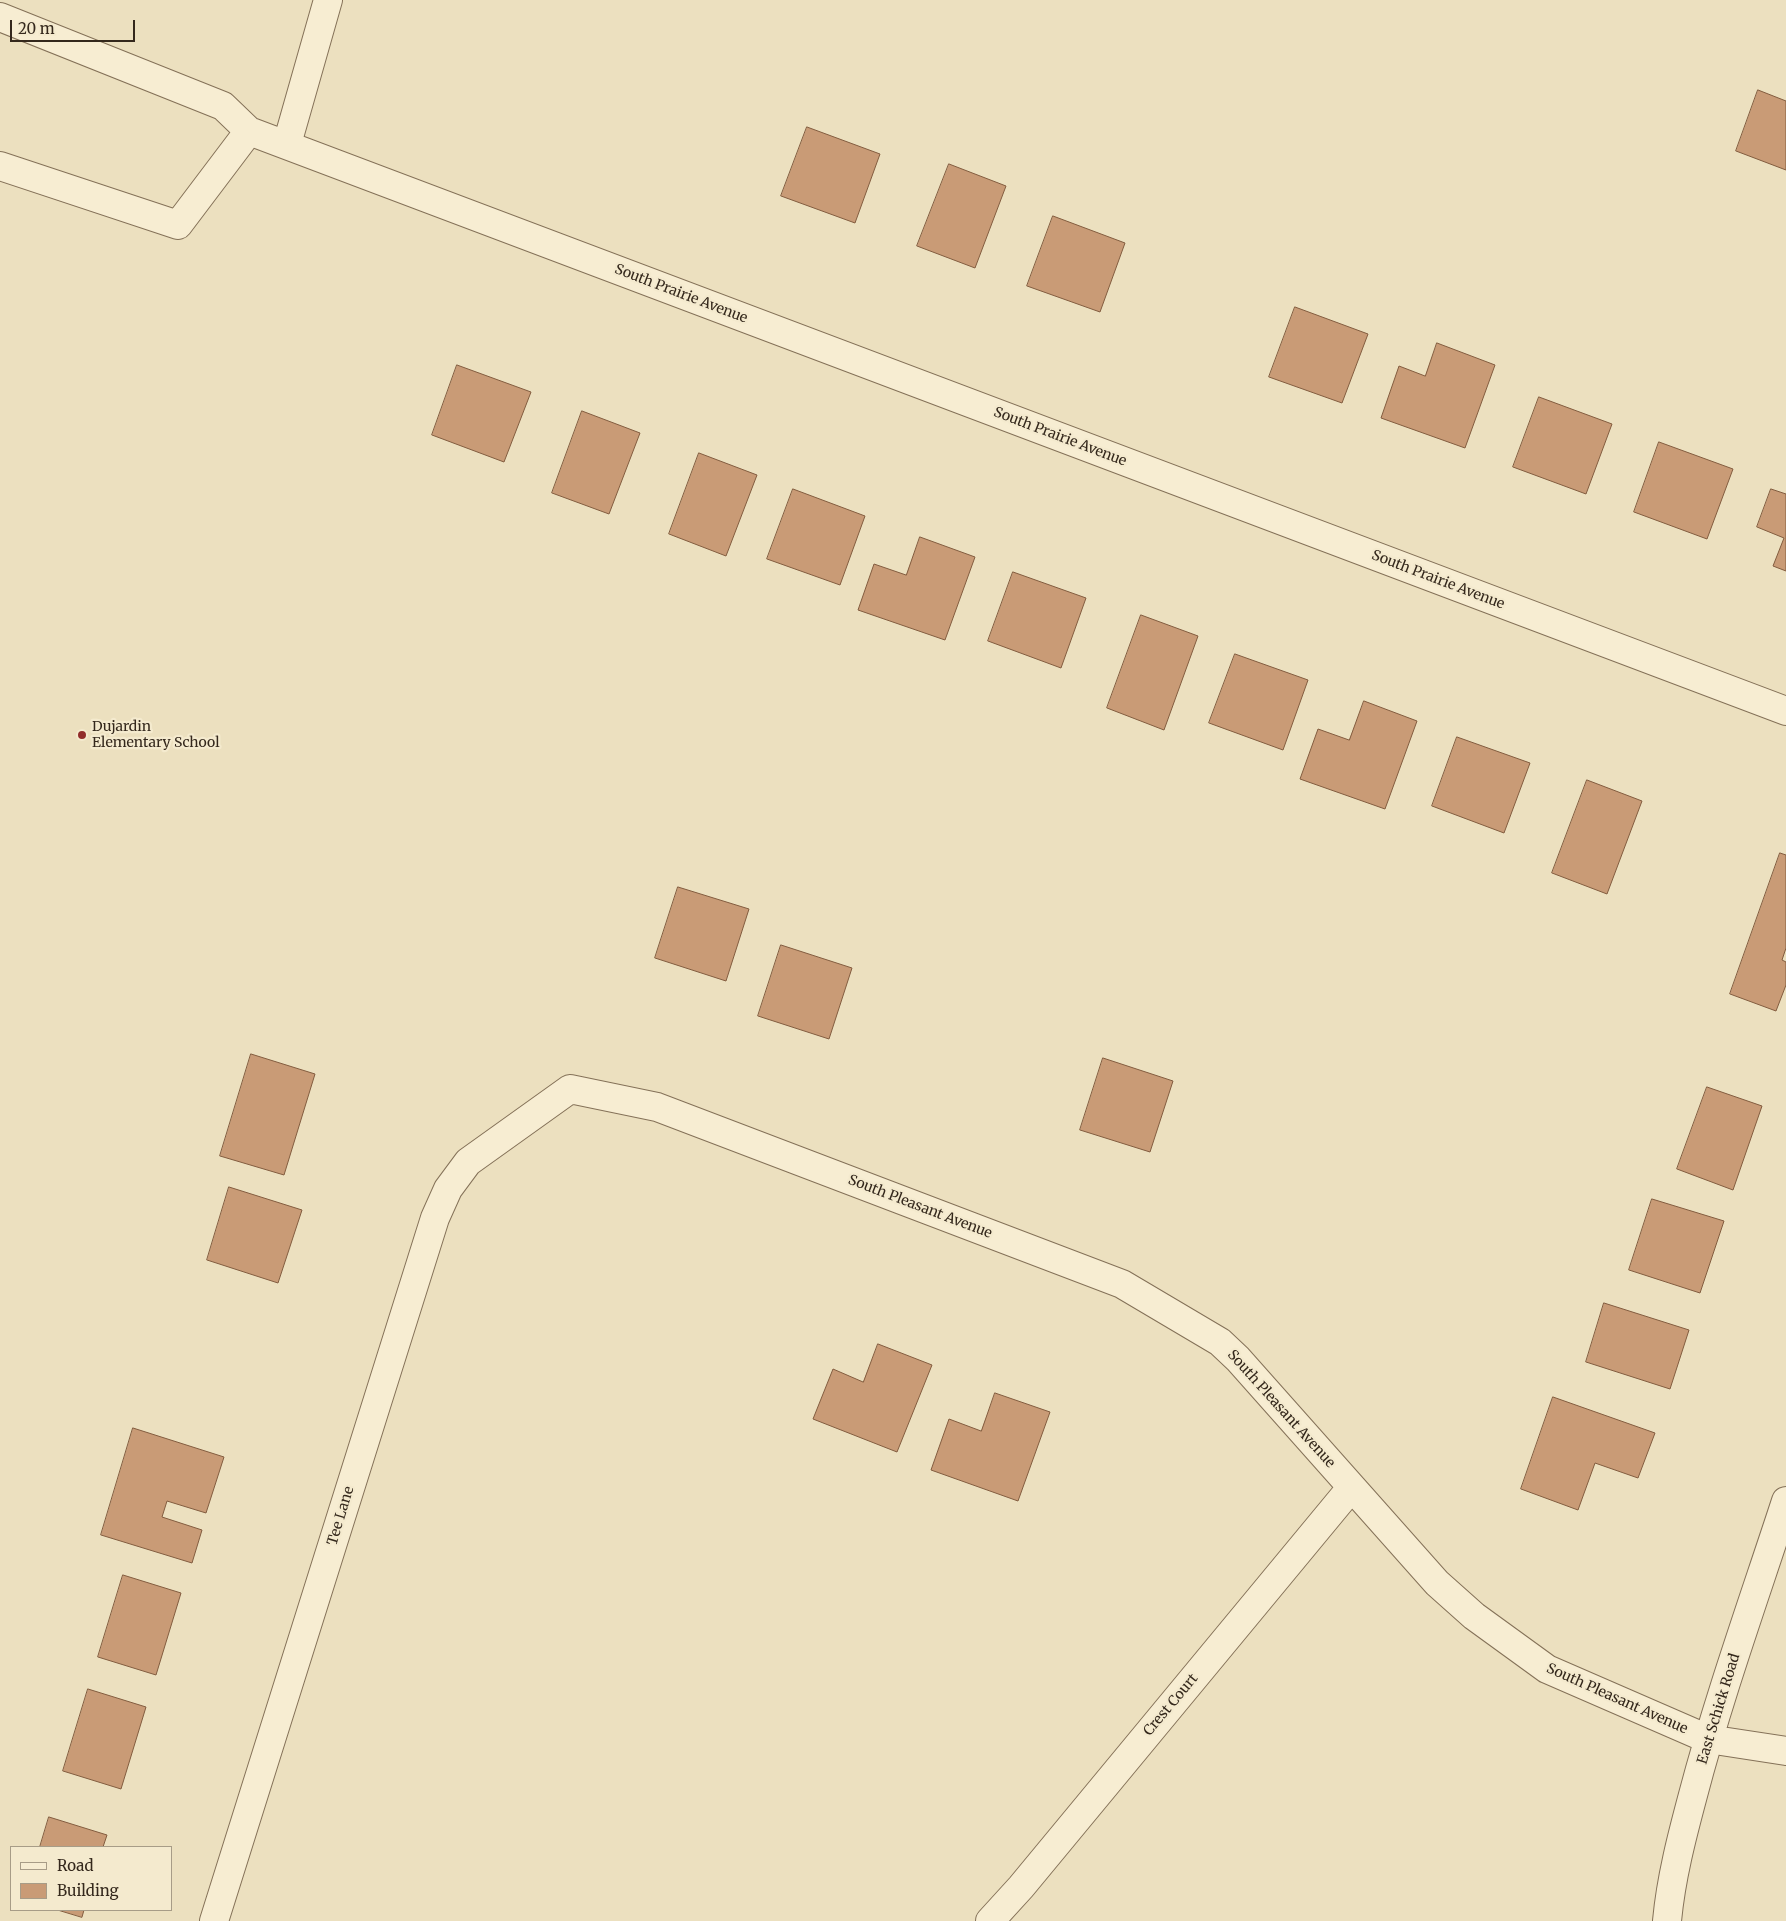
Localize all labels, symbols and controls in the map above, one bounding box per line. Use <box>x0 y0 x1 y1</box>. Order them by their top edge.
scale bar <box>12 10 138 42</box>
text: 20 m <box>18 19 55 38</box>
street label: South Prairie Avenue <box>612 261 750 327</box>
street label: South Prairie Avenue <box>991 404 1129 470</box>
street label: South Prairie Avenue <box>1369 547 1507 613</box>
place label: Dujardin Elementary School <box>92 719 220 752</box>
marker: Dujardin Elementary School <box>76 729 88 741</box>
street label: South Pleasant Avenue <box>846 1172 994 1242</box>
street label: South Pleasant Avenue <box>1224 1347 1338 1471</box>
street label: Tee Lane <box>324 1485 358 1547</box>
street label: East Schick Road <box>1694 1652 1744 1766</box>
street label: South Pleasant Avenue <box>1544 1660 1690 1738</box>
street label: Crest Court <box>1140 1671 1202 1739</box>
legend <box>10 1846 172 1911</box>
text: Road <box>57 1856 93 1875</box>
text: Building <box>57 1881 119 1900</box>

